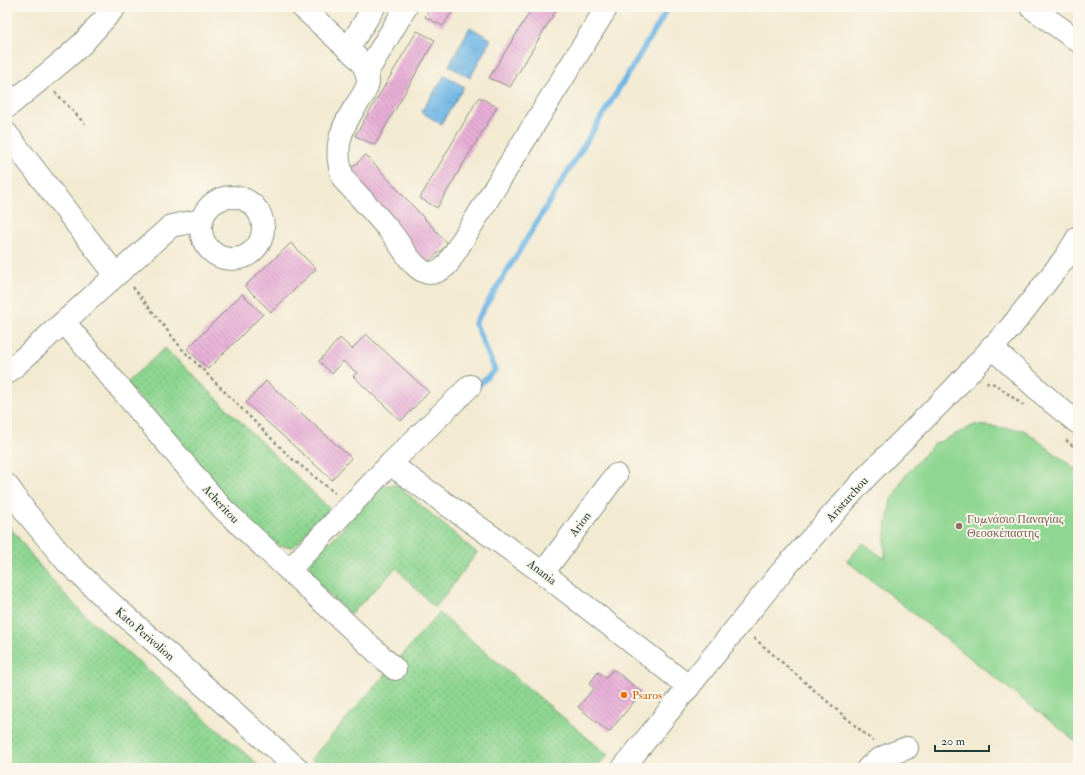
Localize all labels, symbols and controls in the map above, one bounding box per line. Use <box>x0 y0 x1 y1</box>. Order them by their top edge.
street label: Aristarchou <box>822 474 872 526</box>
street label: Acheritou <box>198 481 242 527</box>
street label: Arion <box>566 509 595 540</box>
place label: Γυμνάσιο Παναγίας Θεοσκέπαστης <box>967 512 1064 541</box>
marker: Γυμνάσιο Παναγίας Θεοσκέπαστης <box>954 521 964 531</box>
street label: Anania <box>523 556 560 589</box>
street label: Kato Perivolion <box>112 605 177 664</box>
place label: Psaros <box>632 688 662 703</box>
marker: Psaros <box>619 690 629 700</box>
scale bar <box>935 727 989 753</box>
text: 20 m <box>941 734 966 749</box>

